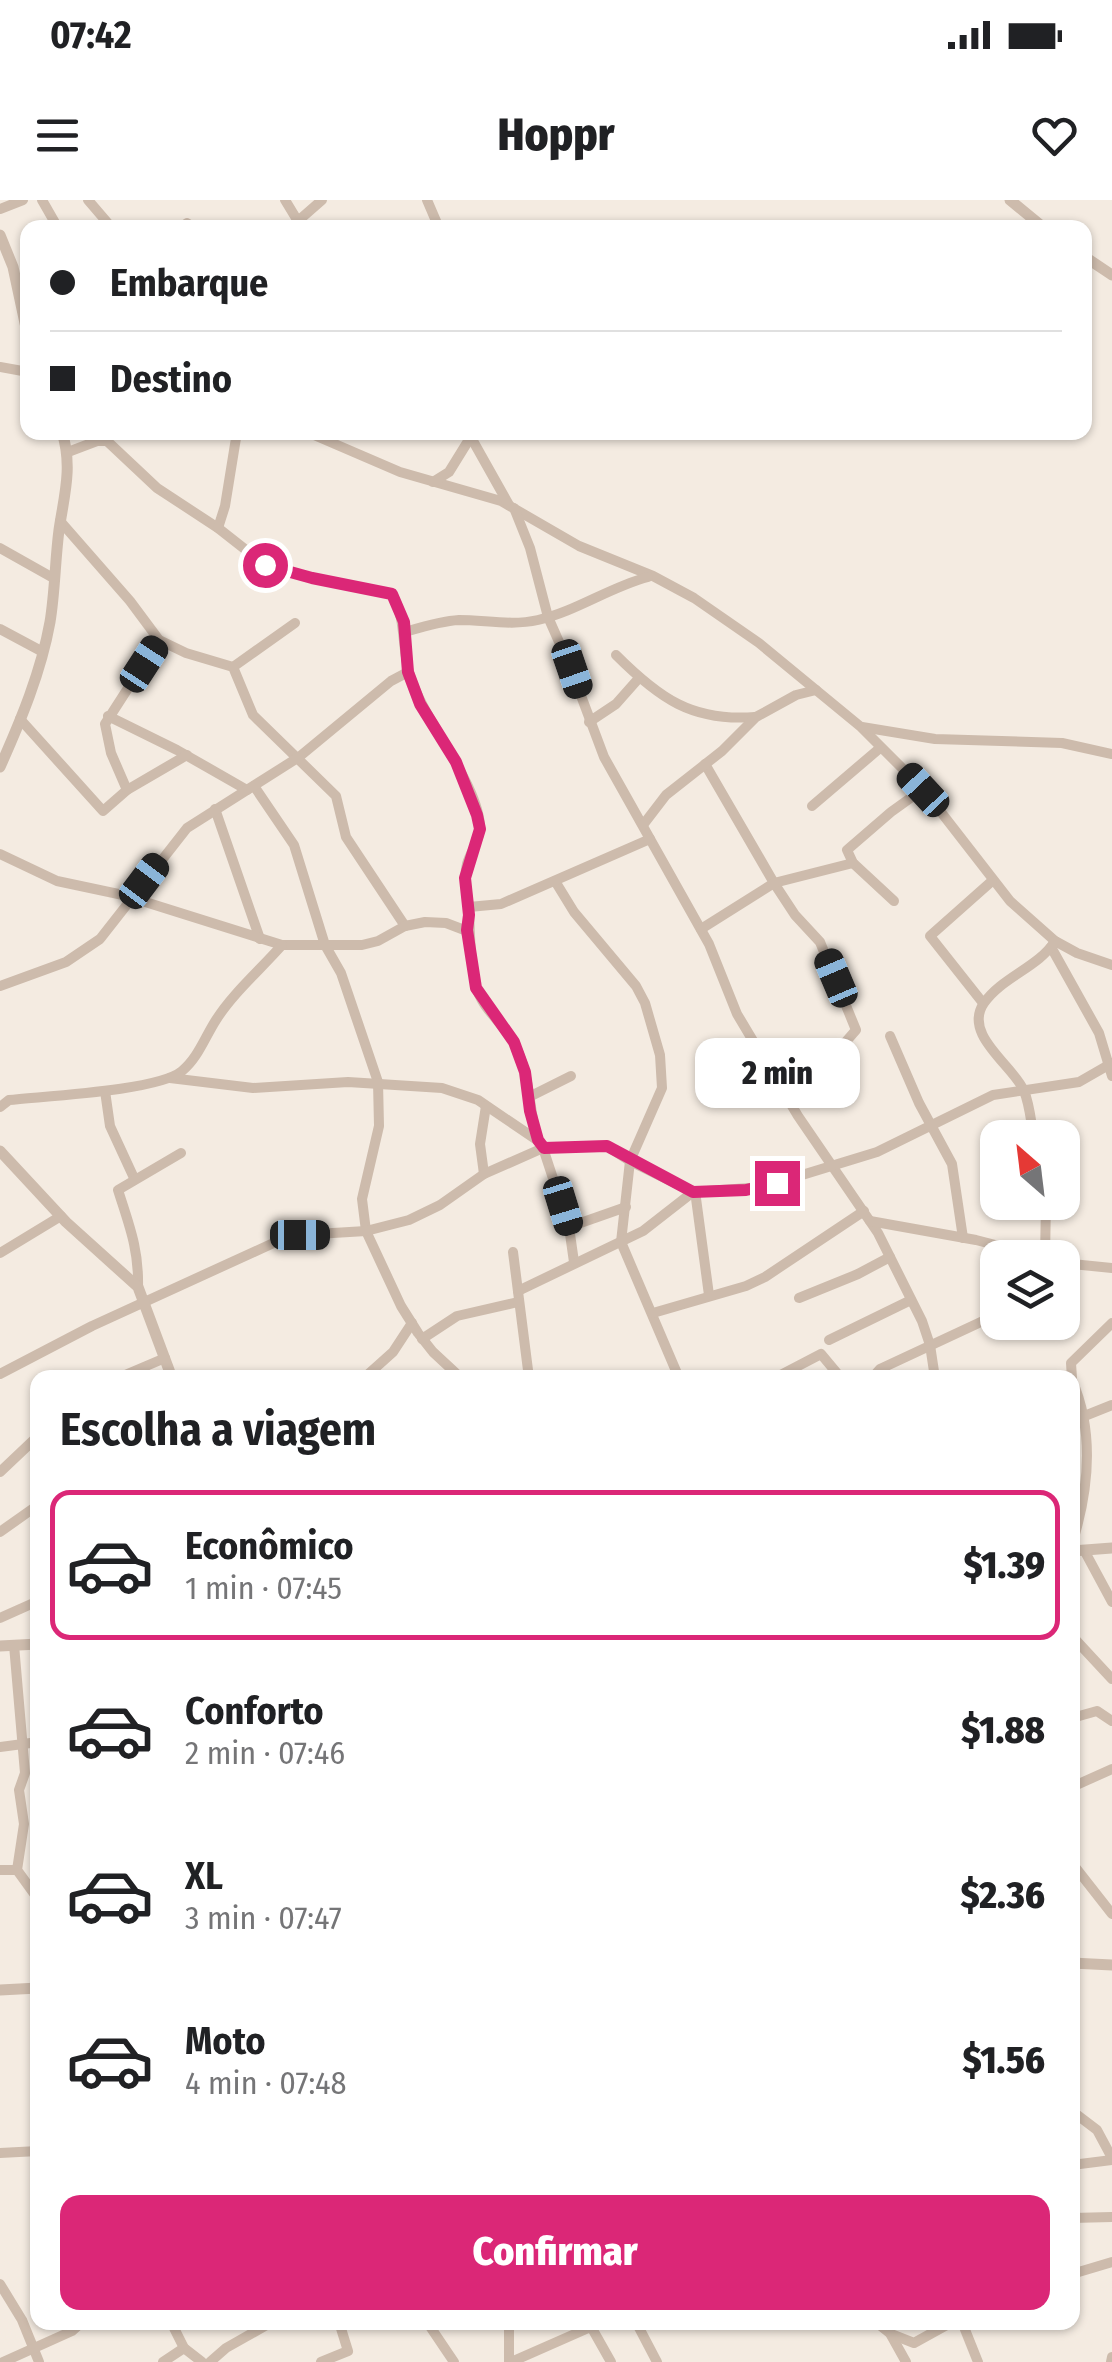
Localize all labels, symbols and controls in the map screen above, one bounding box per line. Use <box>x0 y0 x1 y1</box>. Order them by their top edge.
text: 07:42 <box>50 12 131 58</box>
icon: menu <box>30 108 85 163</box>
text: Hoppr <box>498 108 614 162</box>
icon: heart <box>1027 108 1082 163</box>
text: Embarque <box>110 260 268 306</box>
text: Destino <box>110 356 232 402</box>
route start <box>243 543 288 588</box>
car <box>115 631 173 697</box>
car <box>548 636 596 702</box>
car <box>892 758 954 822</box>
car <box>114 848 174 914</box>
car <box>810 945 862 1011</box>
callout: 2 min <box>694 1038 860 1108</box>
text: 2 min <box>742 1054 813 1092</box>
north arrow <box>980 1120 1080 1220</box>
map controls <box>980 1120 1080 1340</box>
route end <box>755 1161 800 1206</box>
car <box>540 1173 586 1239</box>
car <box>270 1220 330 1250</box>
button: layers <box>980 1240 1080 1340</box>
text: Escolha a viagem <box>60 1403 376 1457</box>
icon: car <box>65 1520 155 1610</box>
text: Econômico <box>185 1523 354 1569</box>
text: $1.39 <box>963 1542 1045 1588</box>
text: 1 min · 07:45 <box>185 1569 342 1607</box>
icon: car <box>65 1685 155 1775</box>
text: Conforto <box>185 1688 324 1734</box>
text: $1.88 <box>961 1707 1045 1753</box>
text: 2 min · 07:46 <box>185 1734 345 1772</box>
icon: car <box>65 1850 155 1940</box>
text: XL <box>185 1853 223 1899</box>
text: $2.36 <box>960 1872 1045 1918</box>
text: 3 min · 07:47 <box>185 1899 342 1937</box>
icon: car <box>65 2015 155 2105</box>
text: Moto <box>185 2018 266 2064</box>
text: $1.56 <box>962 2037 1045 2083</box>
text: 4 min · 07:48 <box>185 2064 347 2102</box>
button: Confirmar <box>60 2195 1050 2310</box>

